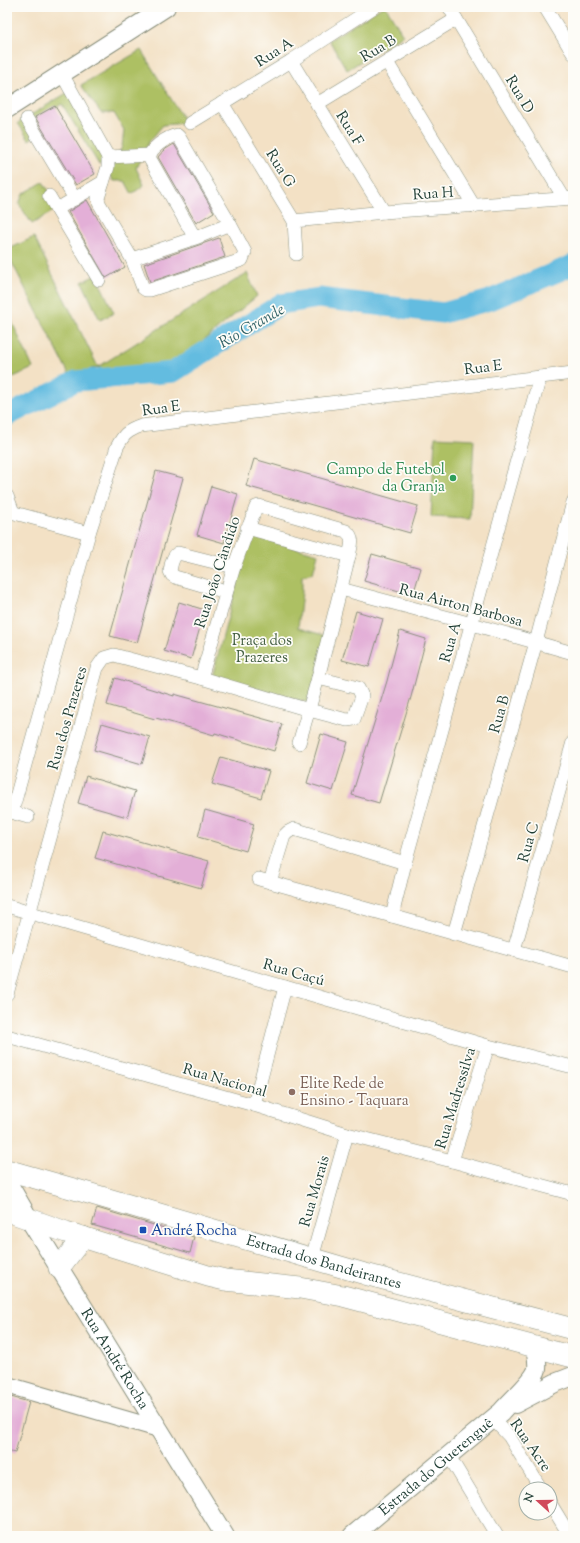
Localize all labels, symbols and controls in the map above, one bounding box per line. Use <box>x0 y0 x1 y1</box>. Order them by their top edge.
street label: Rua B <box>357 30 401 68</box>
street label: Rua A <box>252 33 298 73</box>
street label: Rua D <box>499 72 538 118</box>
street label: Rua F <box>330 107 368 151</box>
street label: Rua G <box>260 146 300 192</box>
street label: Rua H <box>412 183 454 206</box>
water label: Rio Grande <box>215 299 289 355</box>
street label: Rua E <box>463 356 503 381</box>
street label: Rua E <box>141 396 182 423</box>
place label: Campo de Futebol da Granja <box>326 460 445 498</box>
marker: Campo de Futebol da Granja <box>448 473 458 483</box>
street label: Rua João Cândido <box>190 514 246 631</box>
street label: Rua Airton Barbosa <box>396 580 525 633</box>
street label: Rua A <box>436 620 467 665</box>
park label: Praça dos Prazeres <box>232 631 292 669</box>
street label: Rua dos Prazeres <box>44 664 93 773</box>
street label: Rua B <box>485 692 516 736</box>
street label: Rua C <box>514 820 545 865</box>
street label: Rua Caçú <box>260 955 327 992</box>
street label: Rua Madressilva <box>431 1045 482 1152</box>
street label: Rua Nacional <box>180 1059 269 1104</box>
place label: Elite Rede de Ensino - Taquara <box>300 1074 409 1112</box>
marker: Elite Rede de Ensino - Taquara <box>287 1087 297 1097</box>
street label: Rua Morais <box>295 1153 336 1230</box>
place label: André Rocha <box>151 1221 237 1242</box>
marker: André Rocha <box>138 1225 148 1235</box>
street label: Estrada dos Bandeirantes <box>243 1231 404 1295</box>
street label: Rua André Rocha <box>75 1305 153 1414</box>
street label: Estrada do Guerenguê <box>375 1414 498 1521</box>
street label: Rua Acre <box>504 1415 556 1476</box>
north arrow <box>518 1481 558 1521</box>
text: N <box>520 1491 539 1506</box>

